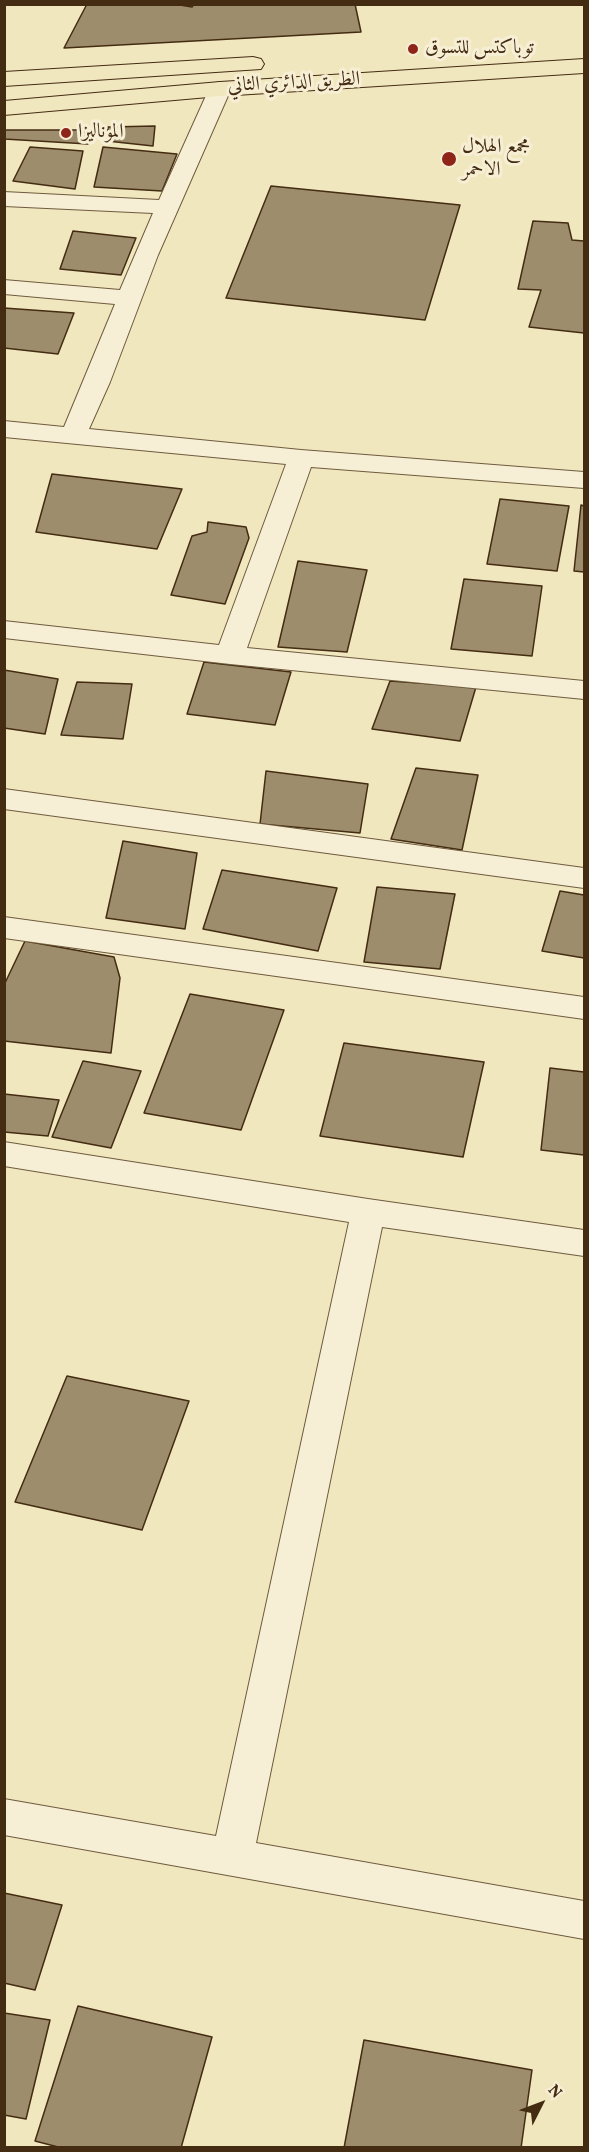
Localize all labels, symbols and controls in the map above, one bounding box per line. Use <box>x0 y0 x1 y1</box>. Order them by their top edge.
place label: توباكتس للتسوق <box>425 37 534 61</box>
marker: توباكتس للتسوق <box>406 42 420 56</box>
street label: الطريق الدائري الثاني <box>227 69 361 99</box>
place label: الموناليزا <box>78 121 124 145</box>
marker: الموناليزا <box>59 126 73 140</box>
place label: مجمع الهلال الاحمر <box>462 136 530 183</box>
marker: مجمع الهلال الاحمر <box>440 150 458 168</box>
north arrow <box>511 2074 571 2134</box>
text: N <box>542 2080 566 2104</box>

